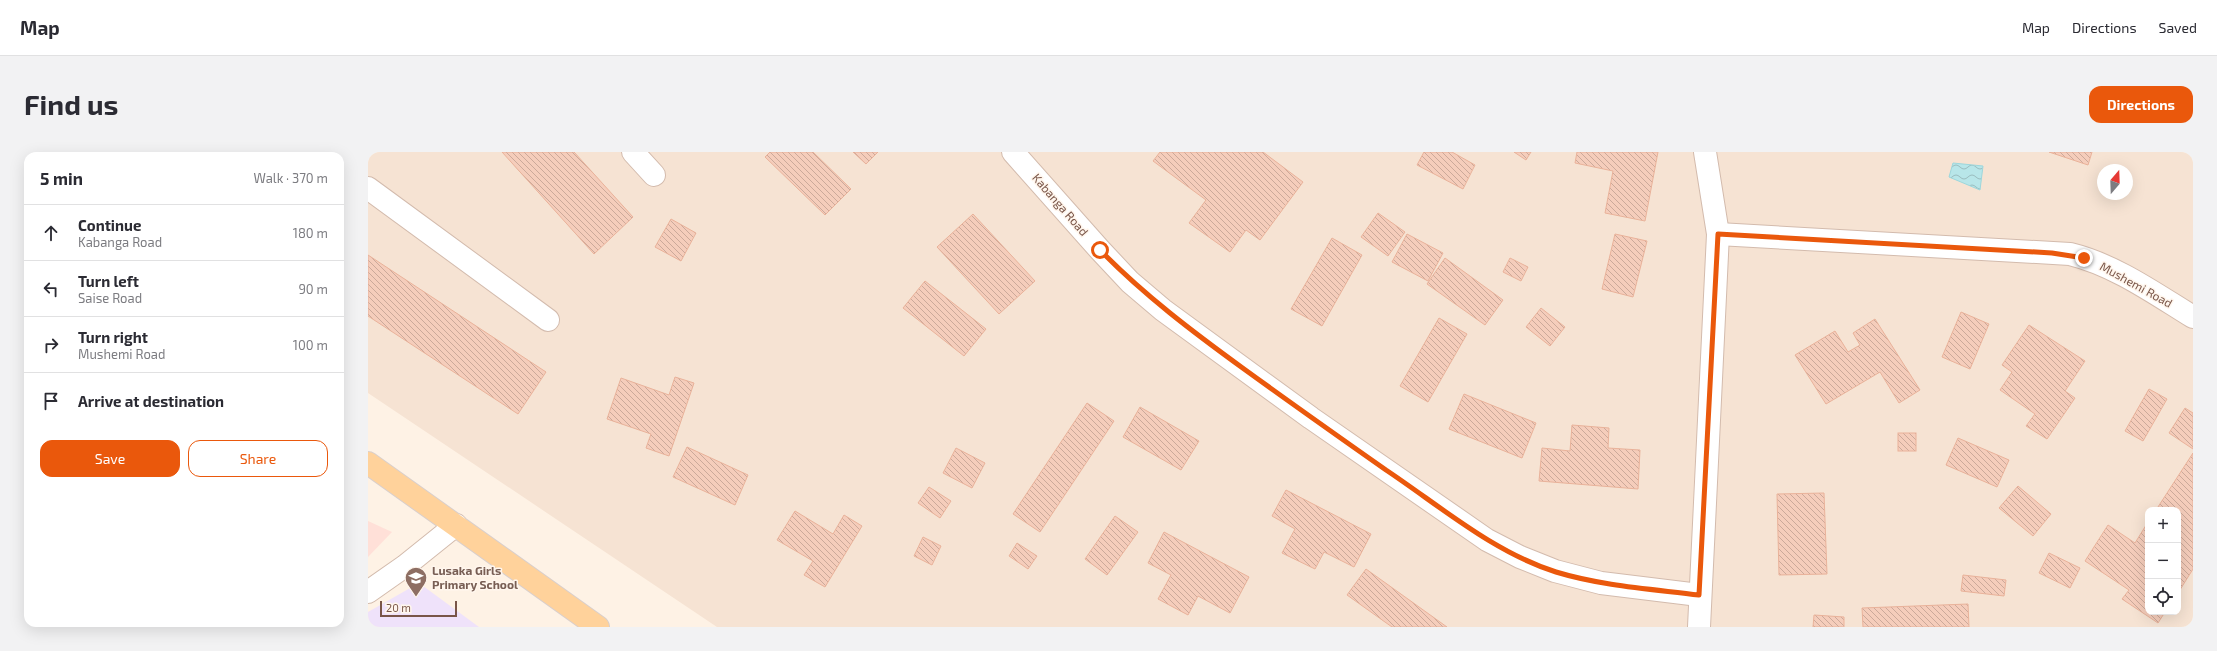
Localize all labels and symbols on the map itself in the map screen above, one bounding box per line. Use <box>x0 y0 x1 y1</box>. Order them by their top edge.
north arrow <box>2097 164 2133 200</box>
street label: Kabanga Road <box>1030 170 1092 238</box>
route start <box>1091 241 1109 259</box>
route end <box>2075 249 2093 267</box>
street label: Mushemi Road <box>2098 258 2175 310</box>
place label: Lusaka Girls Primary School <box>432 563 518 592</box>
school or university icon: Lusaka Girls Primary School <box>403 565 429 598</box>
scale bar <box>380 599 457 618</box>

